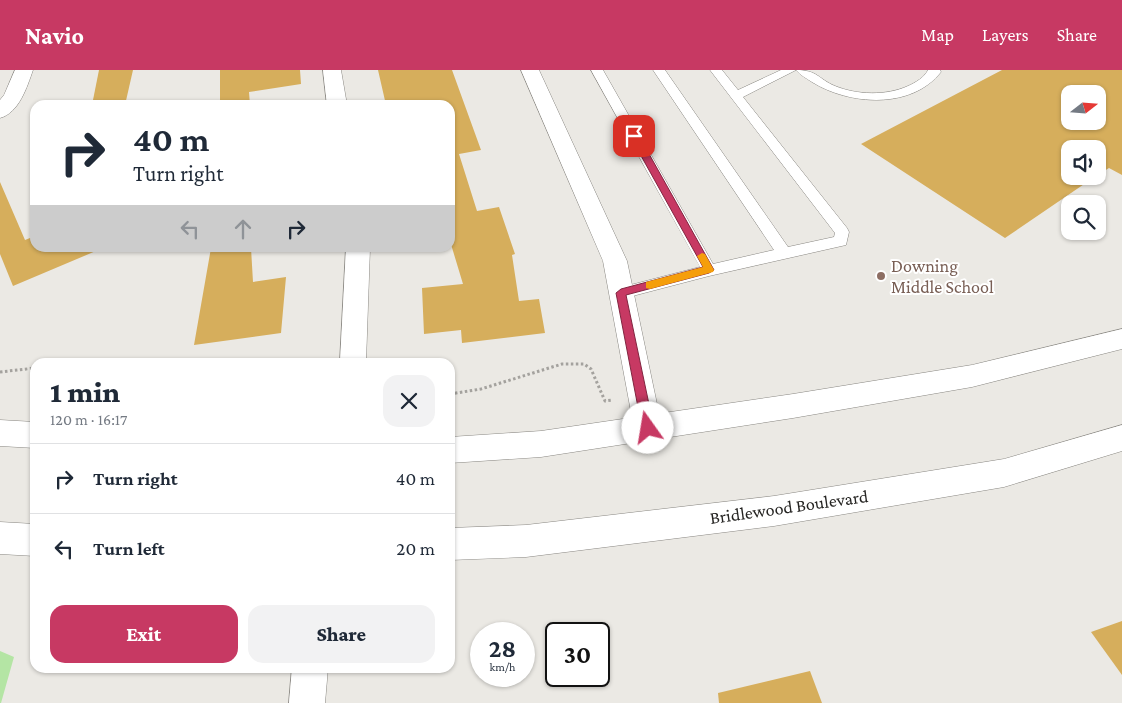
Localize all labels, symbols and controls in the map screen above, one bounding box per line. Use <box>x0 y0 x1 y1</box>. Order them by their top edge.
text: Navio <box>25 22 84 49</box>
text: Map <box>921 25 954 45</box>
text: Layers <box>982 25 1029 45</box>
text: Share <box>1057 25 1097 45</box>
north arrow <box>1061 85 1106 130</box>
map controls <box>1061 85 1106 240</box>
pin <box>613 115 655 157</box>
icon: right <box>50 120 115 185</box>
text: 40 m <box>133 120 210 159</box>
icon: arrive <box>620 122 648 150</box>
button: sound <box>1061 140 1106 185</box>
text: Turn right <box>133 161 224 186</box>
button: search <box>1061 195 1106 240</box>
icon: left <box>176 215 204 243</box>
icon: ahead <box>229 215 257 243</box>
icon: right <box>282 215 310 243</box>
place label: Downing Middle School <box>891 256 994 297</box>
marker: Downing Middle School <box>875 270 887 282</box>
text: 1 min <box>50 375 120 408</box>
button: close <box>383 375 435 427</box>
position arrow <box>621 401 673 453</box>
text: 120 m · 16:17 <box>50 411 127 428</box>
icon: right <box>50 465 78 493</box>
text: Turn right <box>93 468 178 489</box>
text: 40 m <box>396 468 435 489</box>
street label: Bridlewood Boulevard <box>709 486 870 528</box>
icon: left <box>50 535 78 563</box>
text: Turn left <box>93 538 165 559</box>
text: 20 m <box>396 538 435 559</box>
button: Exit <box>50 605 238 663</box>
button: Share <box>248 605 435 663</box>
speed limit sign: 30 <box>545 622 610 687</box>
text: 28 <box>489 635 516 662</box>
text: km/h <box>490 660 515 674</box>

